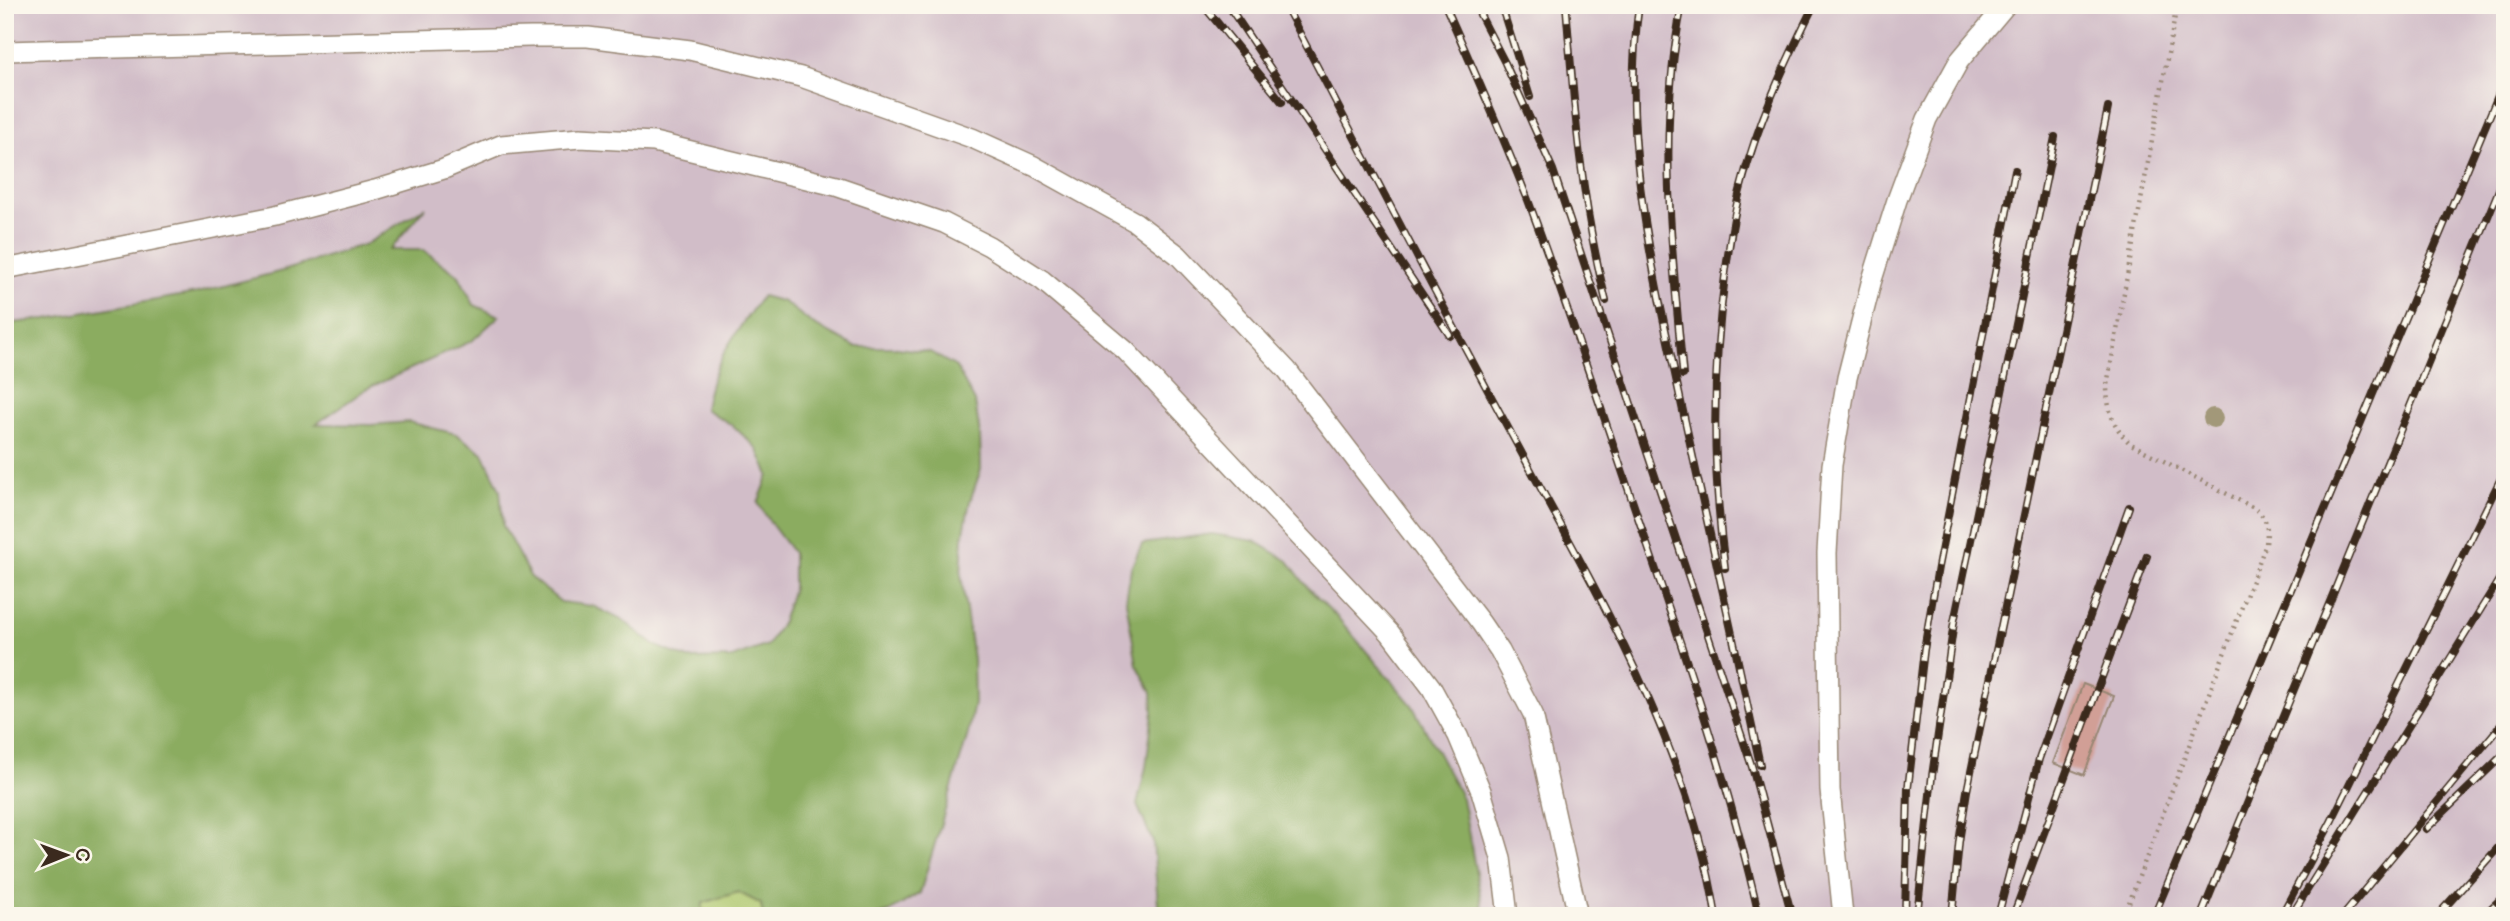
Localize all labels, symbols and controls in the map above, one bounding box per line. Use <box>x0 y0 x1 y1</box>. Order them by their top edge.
north arrow <box>32 820 102 890</box>
text: С <box>70 848 93 862</box>

